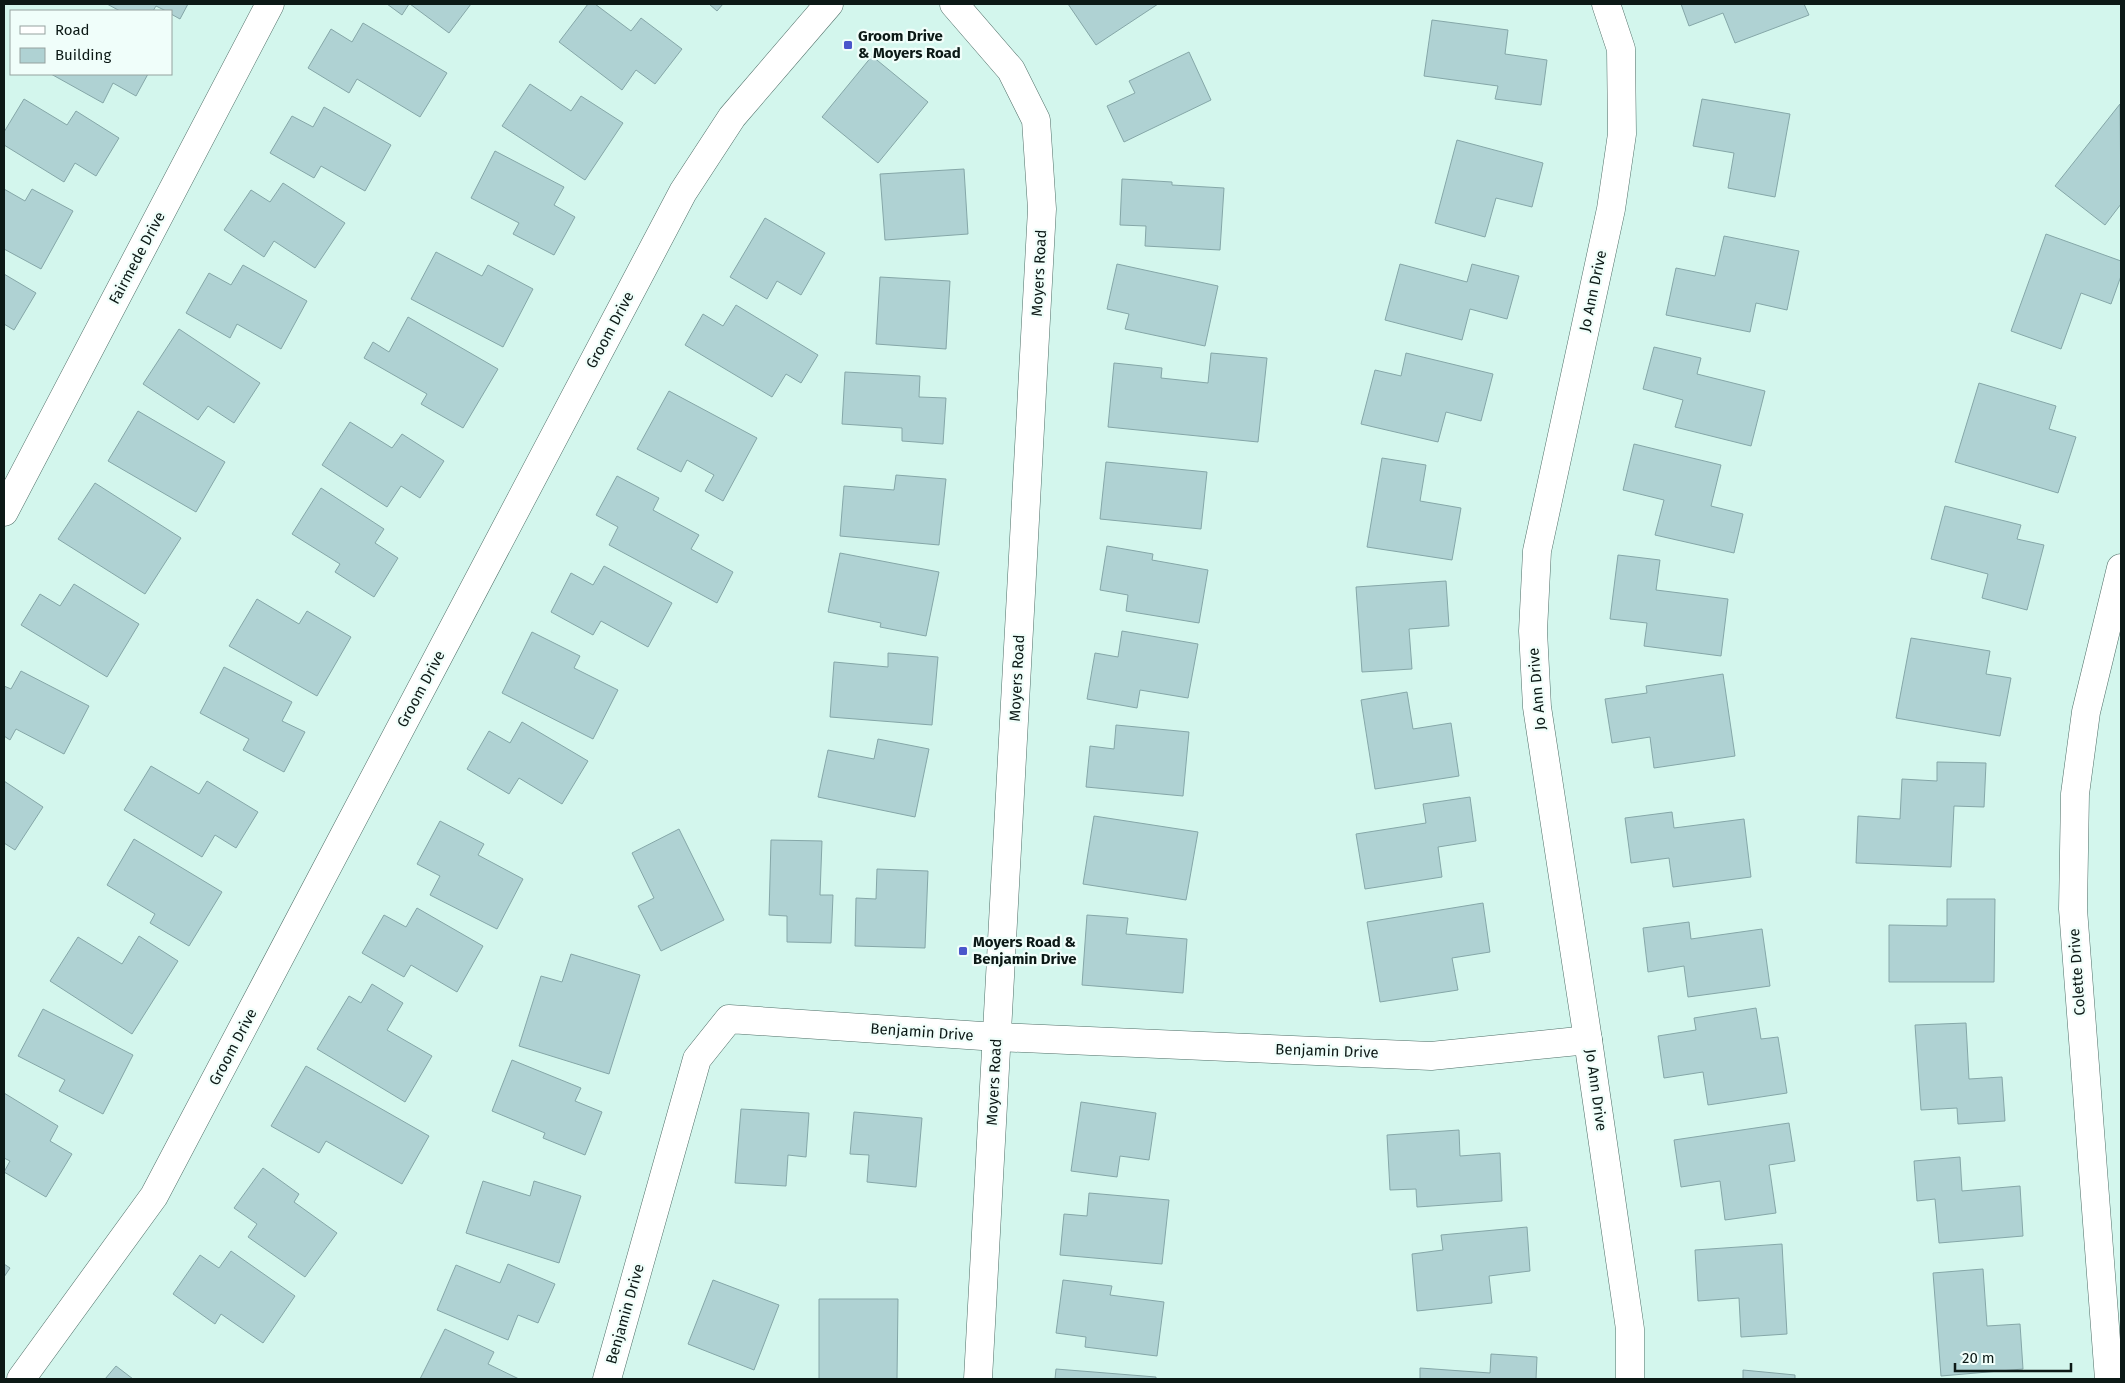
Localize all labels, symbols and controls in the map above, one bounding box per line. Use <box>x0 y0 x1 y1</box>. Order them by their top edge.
legend <box>10 10 172 75</box>
text: Road <box>55 21 90 39</box>
place label: Groom Drive & Moyers Road <box>858 27 961 62</box>
marker: Groom Drive & Moyers Road <box>842 39 854 51</box>
text: Building <box>55 46 111 64</box>
street label: Fairmede Drive <box>105 209 169 307</box>
street label: Moyers Road <box>1028 229 1050 317</box>
street label: Jo Ann Drive <box>1576 249 1610 333</box>
street label: Groom Drive <box>582 289 638 371</box>
street label: Moyers Road <box>1006 634 1028 722</box>
street label: Jo Ann Drive <box>1524 647 1550 731</box>
street label: Groom Drive <box>393 648 449 730</box>
street label: Colette Drive <box>2065 928 2089 1016</box>
place label: Moyers Road & Benjamin Drive <box>973 933 1077 968</box>
marker: Moyers Road & Benjamin Drive <box>957 945 969 957</box>
street label: Groom Drive <box>205 1006 261 1088</box>
street label: Benjamin Drive <box>870 1019 974 1045</box>
street label: Moyers Road <box>983 1038 1005 1126</box>
street label: Benjamin Drive <box>1275 1040 1379 1062</box>
street label: Jo Ann Drive <box>1581 1048 1611 1132</box>
street label: Benjamin Drive <box>602 1262 648 1366</box>
scale bar <box>1955 1340 2071 1372</box>
text: 20 m <box>1962 1349 1995 1367</box>

